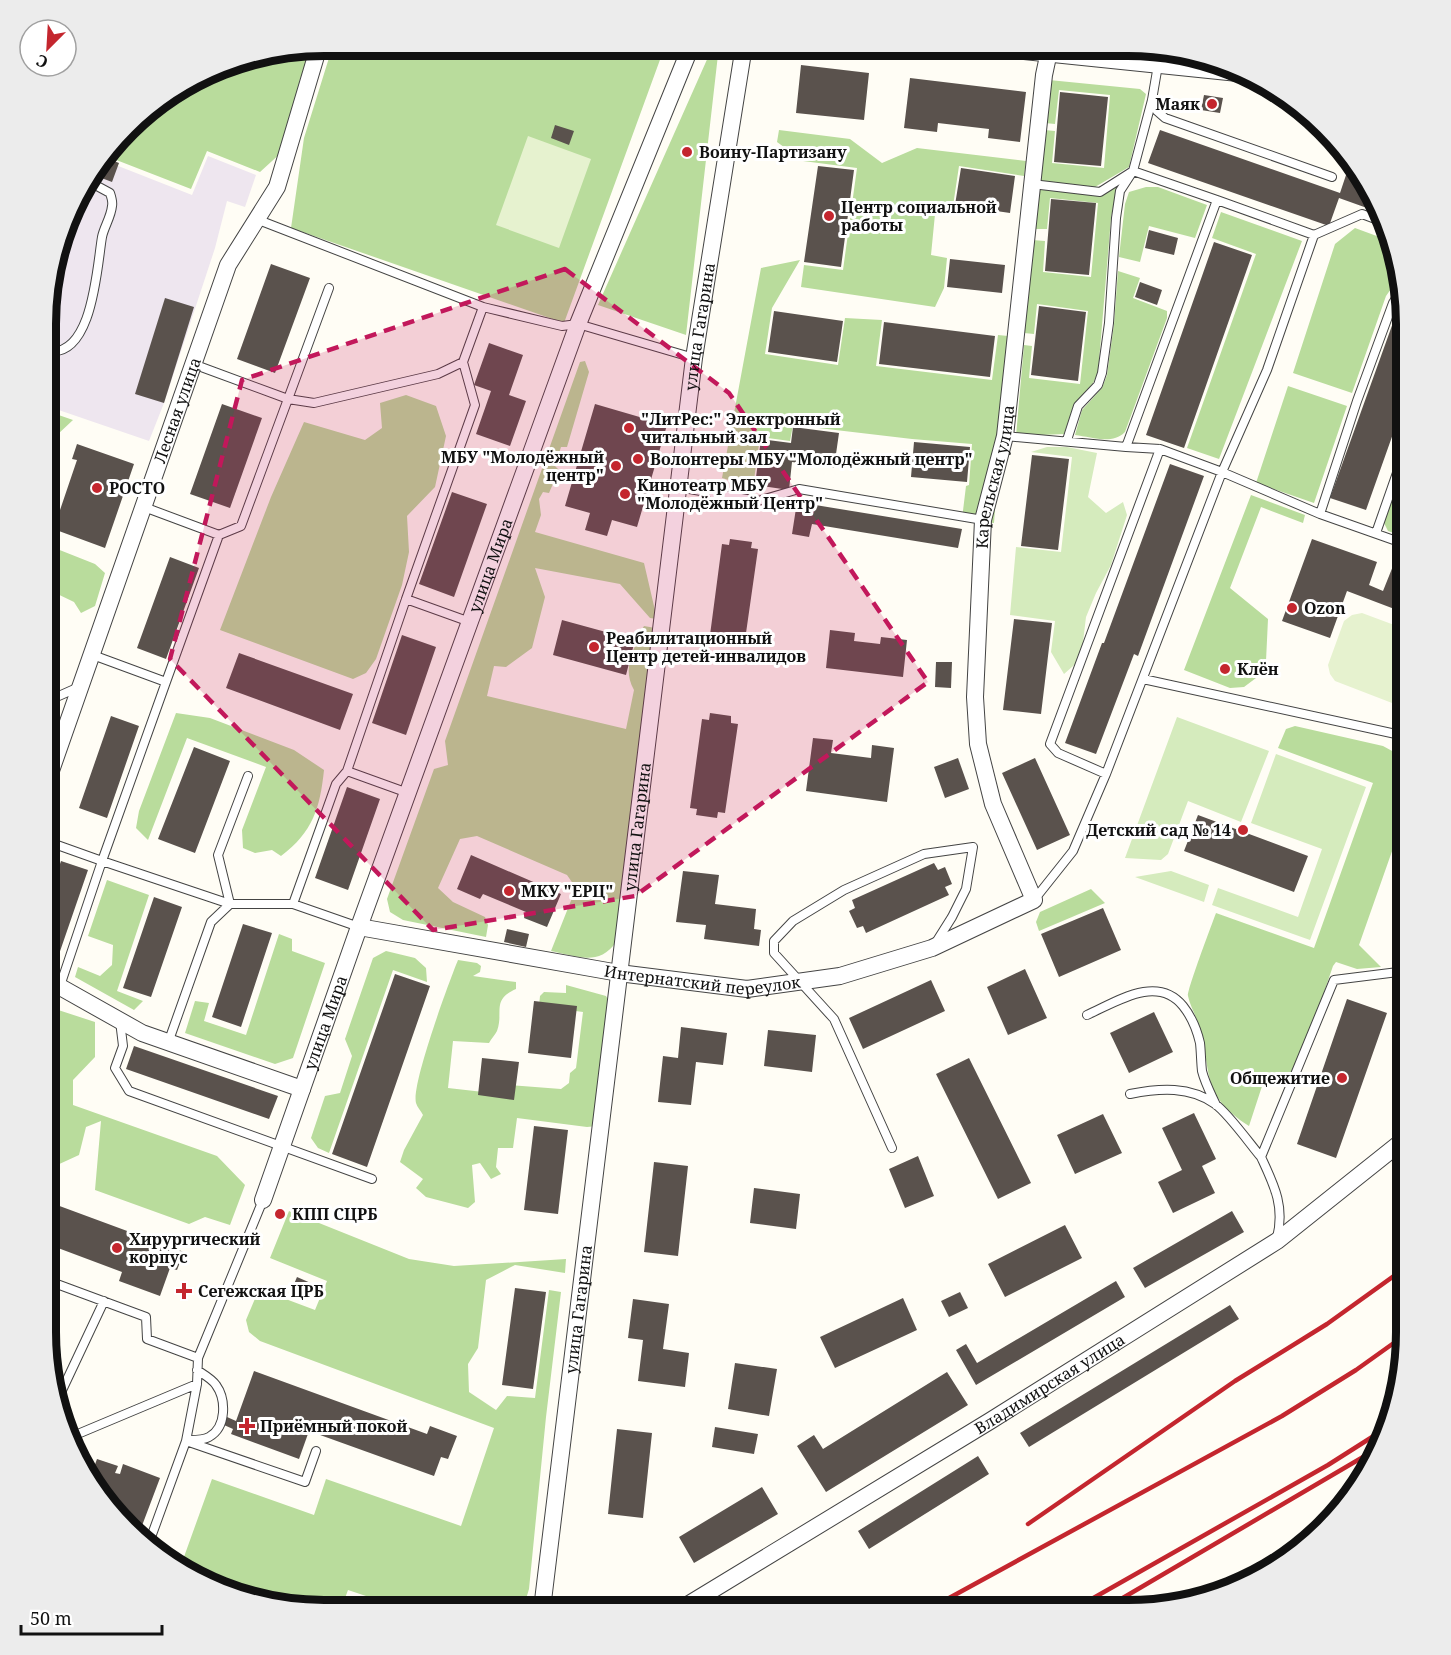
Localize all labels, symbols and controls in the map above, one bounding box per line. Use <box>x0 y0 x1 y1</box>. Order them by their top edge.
north arrow <box>18 18 78 78</box>
text: С <box>33 50 51 74</box>
place label: Маяк <box>1155 93 1200 115</box>
marker: Маяк <box>1205 97 1219 111</box>
place label: Воину-Партизану <box>699 141 847 163</box>
marker: Воину-Партизану <box>680 145 694 159</box>
place label: Центр социальной работы <box>841 196 997 236</box>
marker: Центр социальной работы <box>822 209 836 223</box>
street label: улица Гагарина <box>679 261 720 392</box>
street label: Лесная улица <box>149 354 206 466</box>
street label: Карельская улица <box>971 404 1019 549</box>
place label: "ЛитРес:" Электронный читальный зал <box>641 408 841 448</box>
marker: "ЛитРес:" Электронный читальный зал <box>622 421 636 435</box>
place label: МБУ "Молодёжный центр" <box>441 446 604 486</box>
place label: Волонтеры МБУ "Молодёжный центр" <box>650 448 973 470</box>
marker: Волонтеры МБУ "Молодёжный центр" <box>631 452 645 466</box>
marker: МБУ "Молодёжный центр" <box>609 459 623 473</box>
place label: Кинотеатр МБУ "Молодёжный Центр" <box>637 474 823 514</box>
place label: РОСТО <box>109 477 165 499</box>
marker: РОСТО <box>90 481 104 495</box>
marker: Кинотеатр МБУ "Молодёжный Центр" <box>618 487 632 501</box>
street label: улица Мира <box>463 515 518 616</box>
place label: Ozon <box>1304 597 1346 619</box>
marker: Ozon <box>1285 601 1299 615</box>
place label: Реабилитационный Центр детей-инвалидов <box>606 627 806 667</box>
marker: Реабилитационный Центр детей-инвалидов <box>587 640 601 654</box>
place label: Клён <box>1237 658 1279 680</box>
marker: Клён <box>1218 662 1232 676</box>
street label: улица Гагарина <box>618 761 656 892</box>
place label: Детский сад № 14 <box>1086 819 1231 841</box>
marker: Детский сад № 14 <box>1236 823 1250 837</box>
place label: МКУ "ЕРЦ" <box>521 880 613 902</box>
marker: МКУ "ЕРЦ" <box>502 884 516 898</box>
street label: Интернатский переулок <box>602 960 802 1000</box>
street label: улица Мира <box>299 972 352 1073</box>
place label: Общежитие <box>1230 1067 1330 1089</box>
marker: Общежитие <box>1335 1071 1349 1085</box>
place label: КПП СЦРБ <box>292 1203 377 1225</box>
marker: КПП СЦРБ <box>273 1207 287 1221</box>
place label: Хирургический корпус <box>129 1228 261 1268</box>
marker: Хирургический корпус <box>110 1241 124 1255</box>
street label: улица Гагарина <box>560 1244 597 1375</box>
place label: Сегежская ЦРБ <box>198 1280 324 1302</box>
marker: Сегежская ЦРБ <box>175 1282 193 1300</box>
street label: Владимирская улица <box>970 1328 1129 1439</box>
place label: Приёмный покой <box>260 1415 407 1437</box>
marker: Приёмный покой <box>238 1417 256 1435</box>
scale bar <box>21 1598 162 1636</box>
text: 50 m <box>30 1606 72 1630</box>

